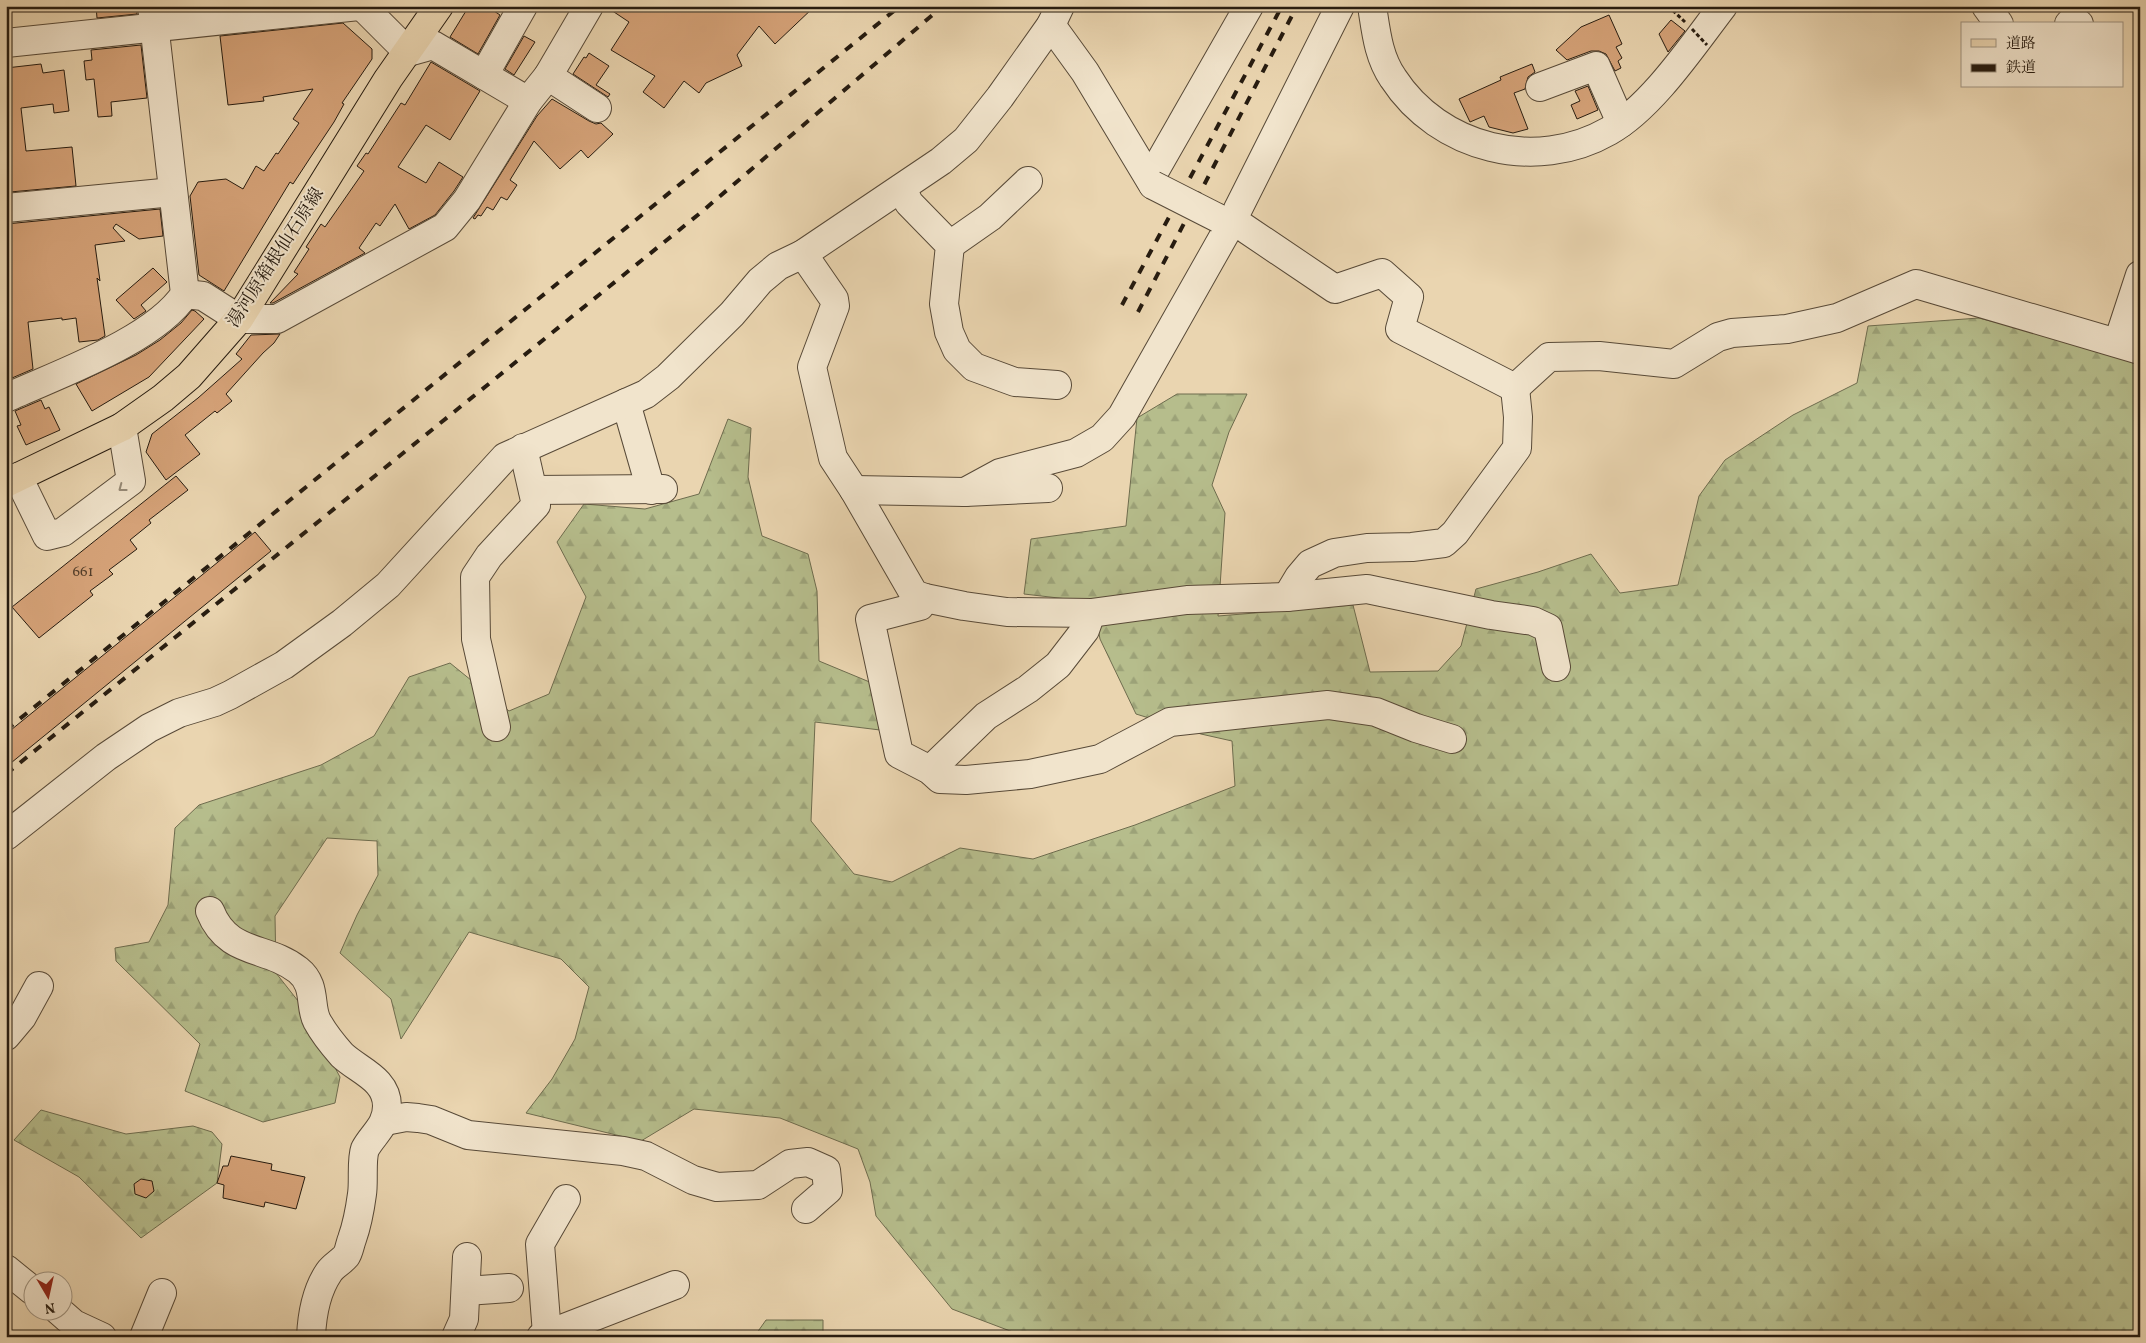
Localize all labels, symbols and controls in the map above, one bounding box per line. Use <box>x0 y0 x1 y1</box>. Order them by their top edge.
legend <box>1961 22 2124 88</box>
text: 道路 <box>2006 34 2036 55</box>
text: 鉄道 <box>2006 58 2036 79</box>
street label: 湯河原箱根仙石原線 <box>221 183 331 333</box>
one-way arrow <box>119 482 128 490</box>
house number: 661 <box>72 562 94 583</box>
north arrow <box>22 1270 72 1320</box>
text: N <box>43 1297 56 1318</box>

